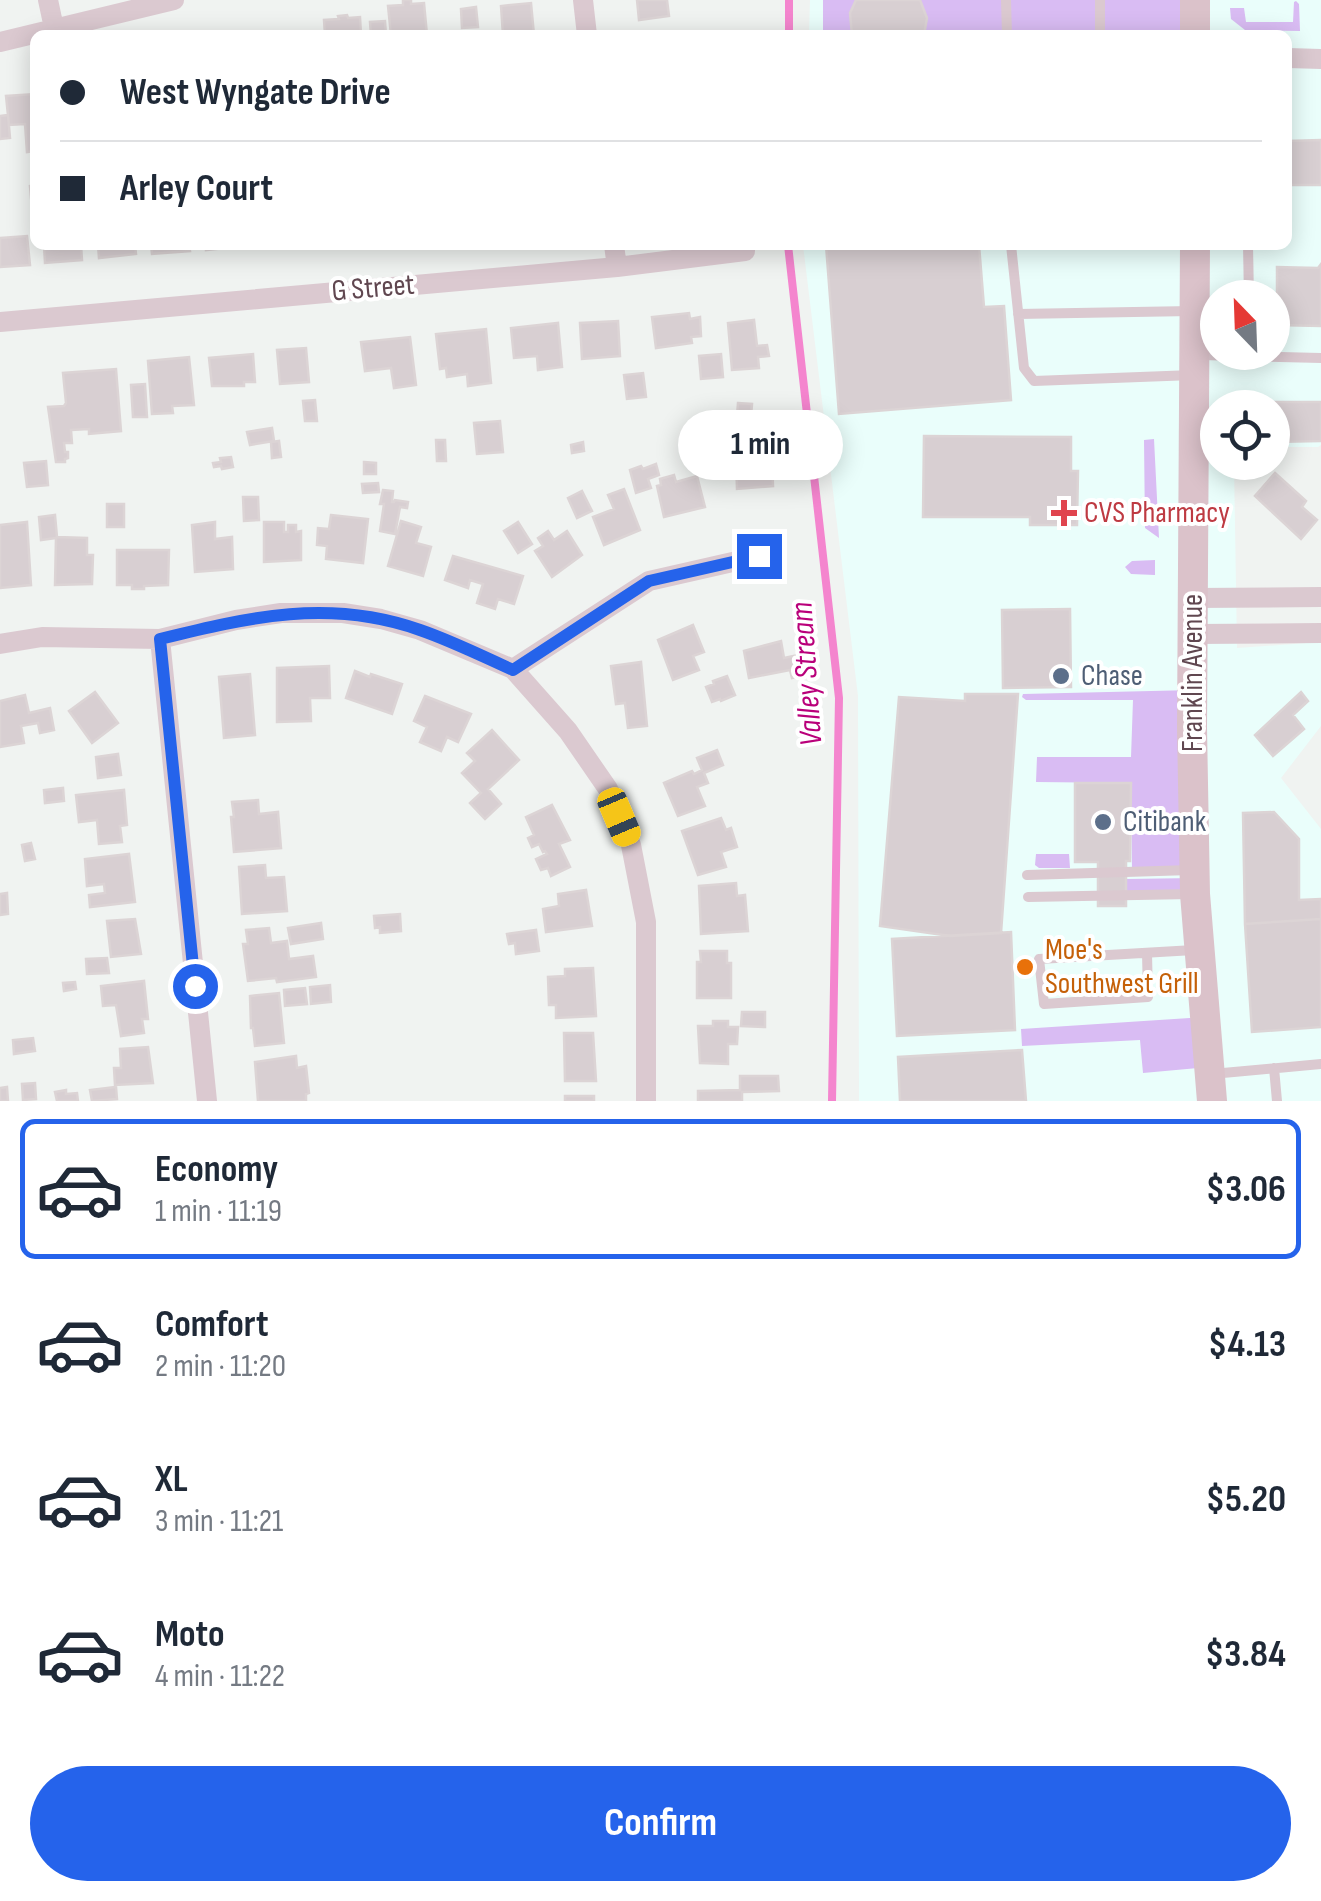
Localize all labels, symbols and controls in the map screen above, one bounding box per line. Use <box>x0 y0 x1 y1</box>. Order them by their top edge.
text: West Wyngate Drive <box>120 70 391 115</box>
text: Arley Court <box>120 166 273 211</box>
street label: G Street <box>330 266 416 310</box>
north arrow <box>1200 280 1290 370</box>
map controls <box>1200 280 1290 480</box>
button: locate <box>1200 390 1290 480</box>
callout: 1 min <box>676 411 842 481</box>
text: 1 min <box>731 425 790 464</box>
place label: CVS Pharmacy <box>1084 495 1230 531</box>
marker: CVS Pharmacy <box>1053 502 1075 524</box>
route end <box>737 534 782 579</box>
street label: Franklin Avenue <box>1175 594 1211 752</box>
water label: Valley Stream <box>783 601 831 747</box>
place label: Chase <box>1081 658 1143 694</box>
marker: Chase <box>1050 665 1072 687</box>
car <box>593 784 645 850</box>
place label: Citibank <box>1123 804 1207 840</box>
marker: Citibank <box>1092 811 1114 833</box>
place label: Moe's Southwest Grill <box>1045 932 1199 1002</box>
marker: Moe's Southwest Grill <box>1014 956 1036 978</box>
route start <box>173 964 218 1009</box>
icon: car <box>35 1144 125 1234</box>
text: Economy <box>155 1147 278 1192</box>
text: $3.06 <box>1206 1167 1286 1212</box>
text: 1 min · 11:19 <box>155 1192 282 1231</box>
icon: car <box>35 1299 125 1389</box>
text: Comfort <box>155 1302 269 1347</box>
text: $4.13 <box>1208 1322 1286 1367</box>
text: 2 min · 11:20 <box>155 1347 286 1386</box>
icon: car <box>35 1454 125 1544</box>
text: XL <box>155 1457 188 1502</box>
text: $5.20 <box>1206 1477 1286 1522</box>
text: 3 min · 11:21 <box>155 1502 283 1541</box>
icon: car <box>35 1609 125 1699</box>
text: Moto <box>155 1612 225 1657</box>
text: $3.84 <box>1205 1632 1286 1677</box>
text: 4 min · 11:22 <box>155 1657 285 1696</box>
button: Confirm <box>30 1766 1291 1881</box>

